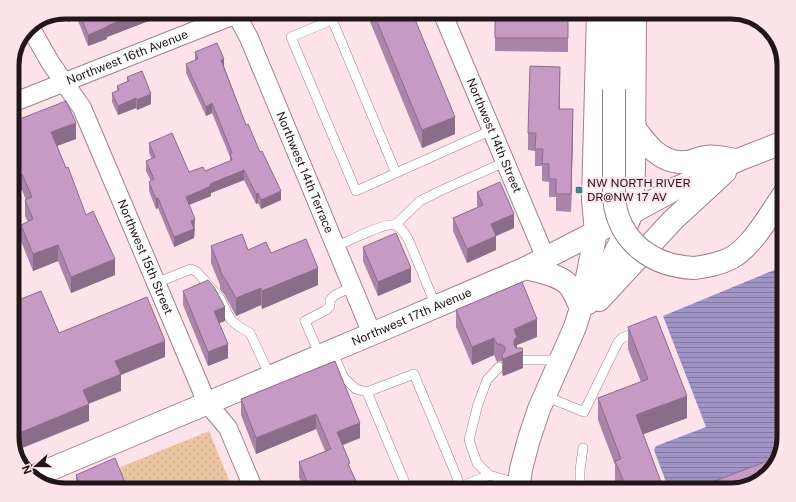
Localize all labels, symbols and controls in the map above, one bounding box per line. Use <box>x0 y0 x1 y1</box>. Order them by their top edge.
street label: Northwest 16th Avenue <box>65 27 190 88</box>
street label: Northwest 14th Street <box>464 76 525 195</box>
street label: Northwest 14th Terrace <box>273 109 336 235</box>
place label: NW NORTH RIVER DR@NW 17 AV <box>587 176 691 204</box>
marker: NW NORTH RIVER DR@NW 17 AV <box>574 185 584 195</box>
street label: Northwest 15th Street <box>115 197 176 317</box>
street label: Northwest 17th Avenue <box>350 285 474 349</box>
north arrow <box>16 446 56 486</box>
text: N <box>20 463 34 476</box>

